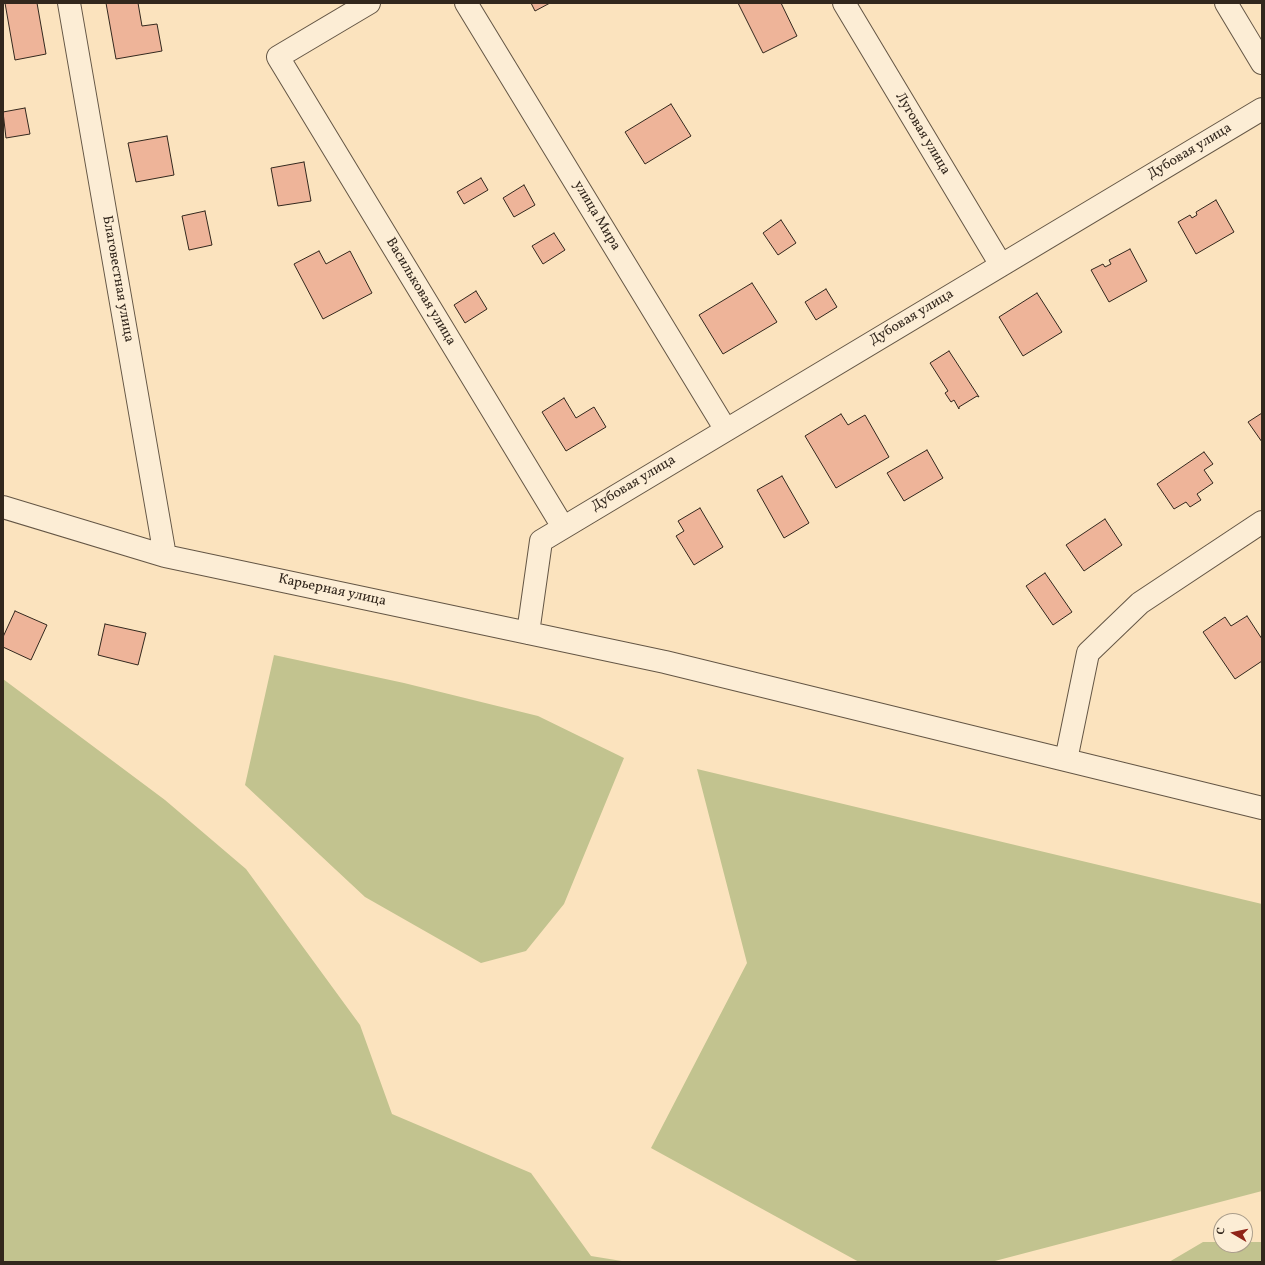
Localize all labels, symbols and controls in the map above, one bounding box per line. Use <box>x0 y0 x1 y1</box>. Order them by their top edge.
street label: Луговая улица <box>891 90 953 178</box>
street label: Дубовая улица <box>1145 120 1235 184</box>
street label: улица Мира <box>569 178 623 254</box>
street label: Благовестная улица <box>98 214 136 344</box>
street label: Васильковая улица <box>381 235 459 349</box>
street label: Дубовая улица <box>867 286 957 350</box>
street label: Дубовая улица <box>589 452 679 516</box>
street label: Карьерная улица <box>276 571 388 611</box>
north arrow <box>1213 1213 1253 1253</box>
text: С <box>1214 1227 1230 1236</box>

